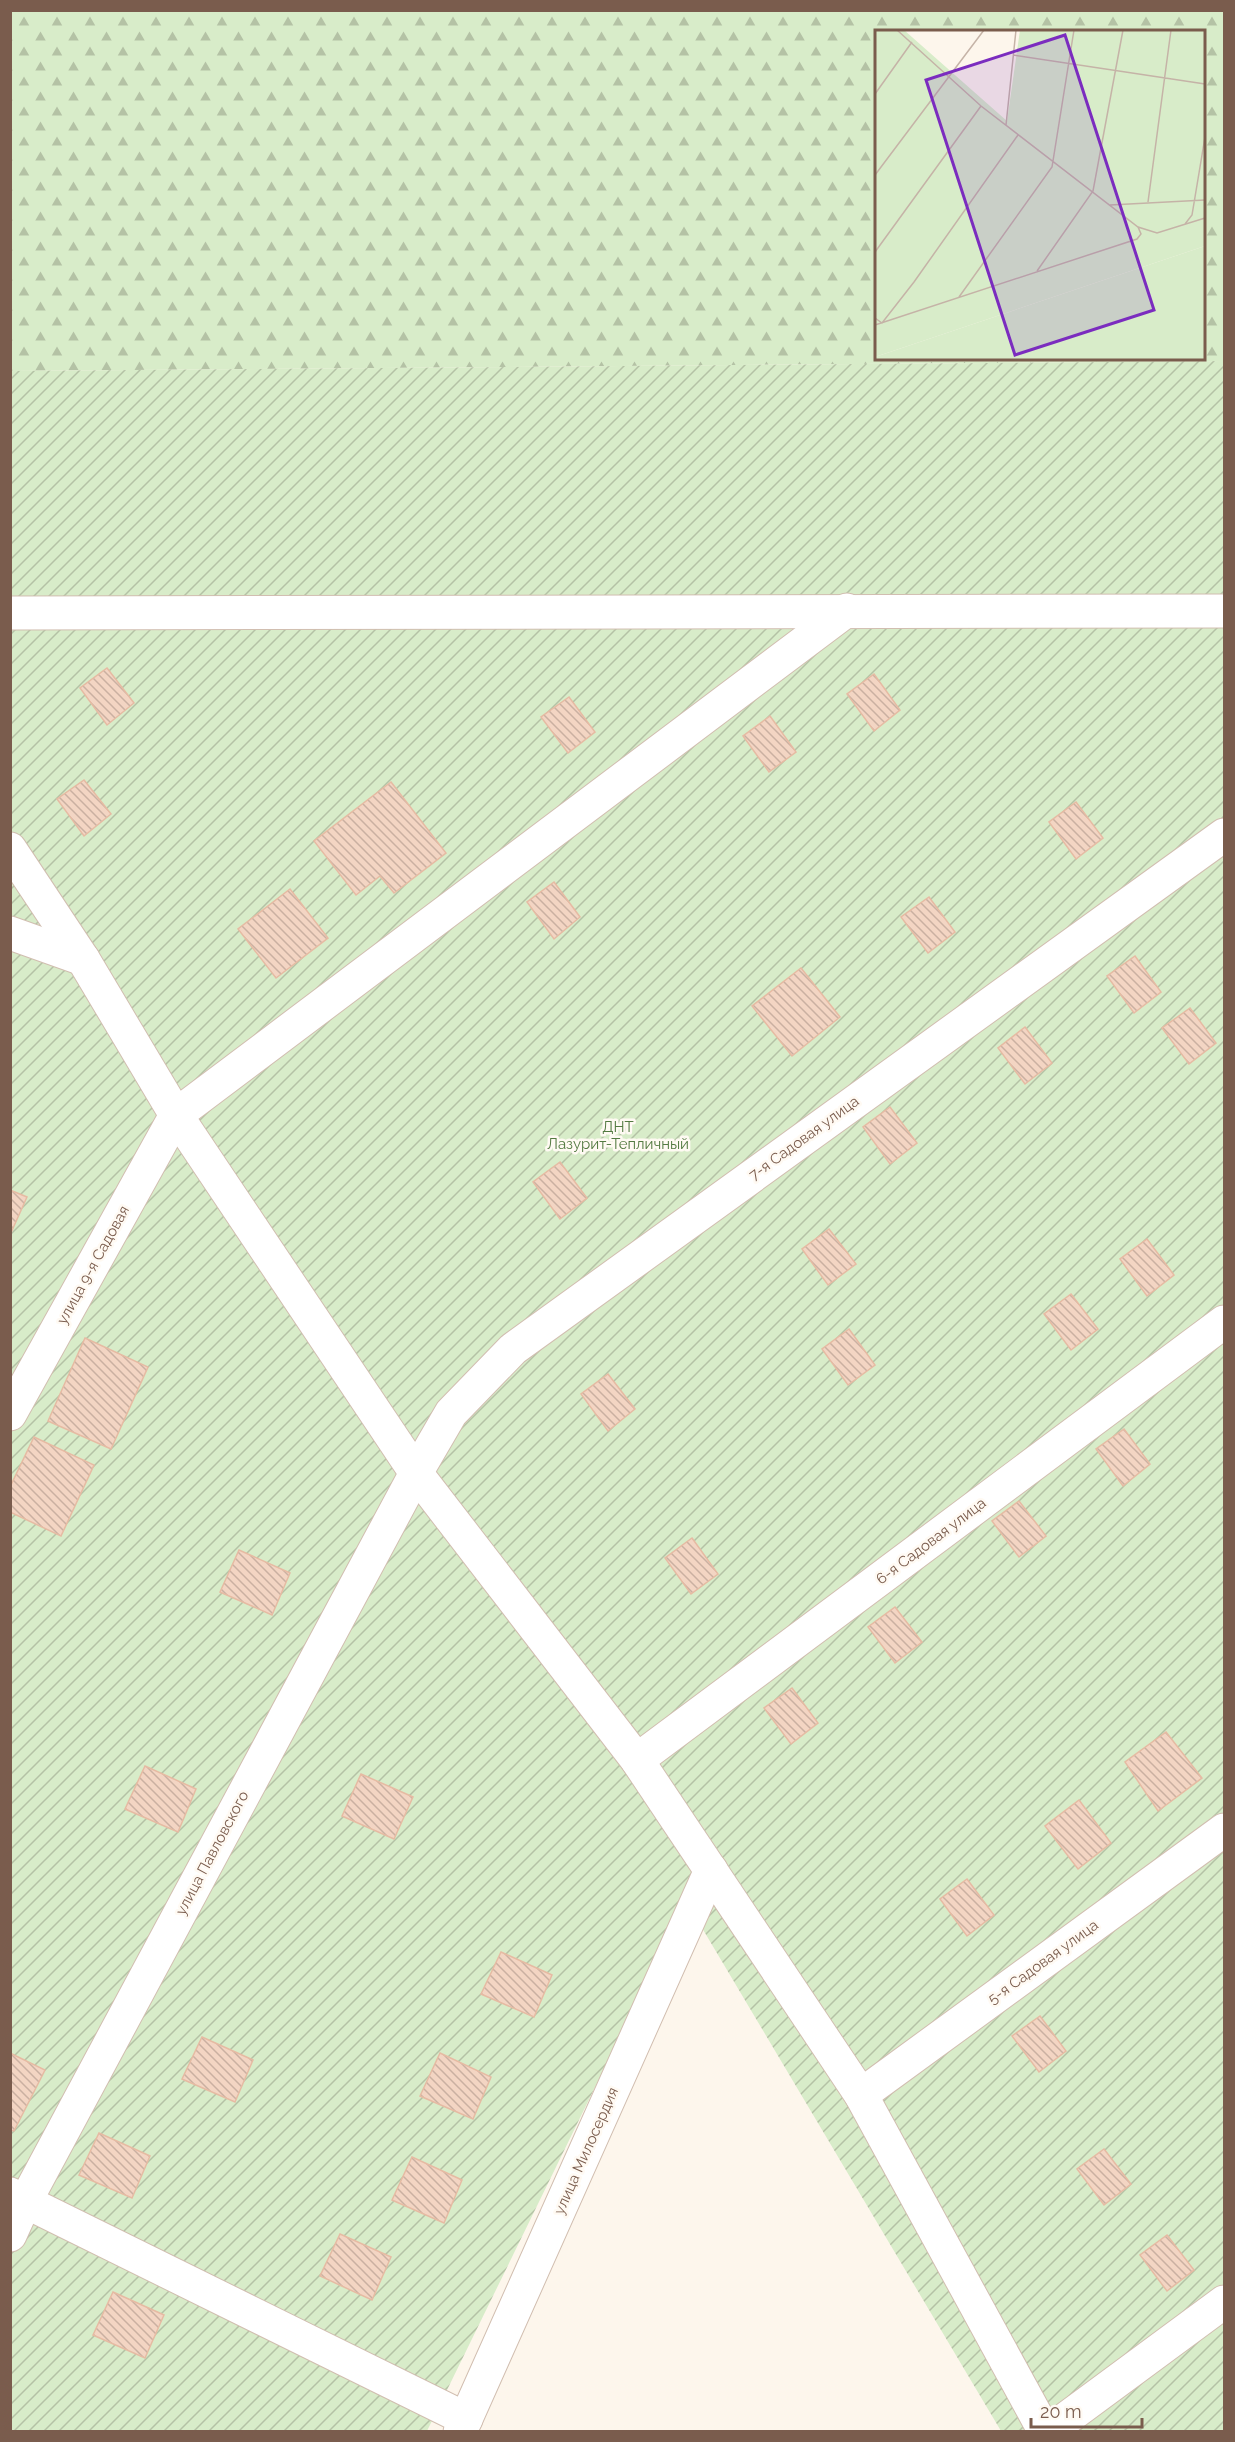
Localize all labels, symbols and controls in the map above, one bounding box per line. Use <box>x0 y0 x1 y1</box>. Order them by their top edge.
inset map <box>875 30 1205 360</box>
street label: 7-я Садовая улица <box>746 1092 862 1184</box>
park label: ДНТ Лазурит-Тепличный <box>547 1118 689 1153</box>
street label: улица 9-я Садовая <box>53 1202 133 1328</box>
street label: 6-я Садовая улица <box>873 1494 989 1588</box>
street label: улица Павловского <box>172 1788 252 1918</box>
street label: 5-я Садовая улица <box>984 1916 1102 2008</box>
street label: улица Милосердия <box>550 2085 622 2217</box>
scale bar <box>1031 2391 1142 2429</box>
text: 20 m <box>1040 2401 1082 2422</box>

